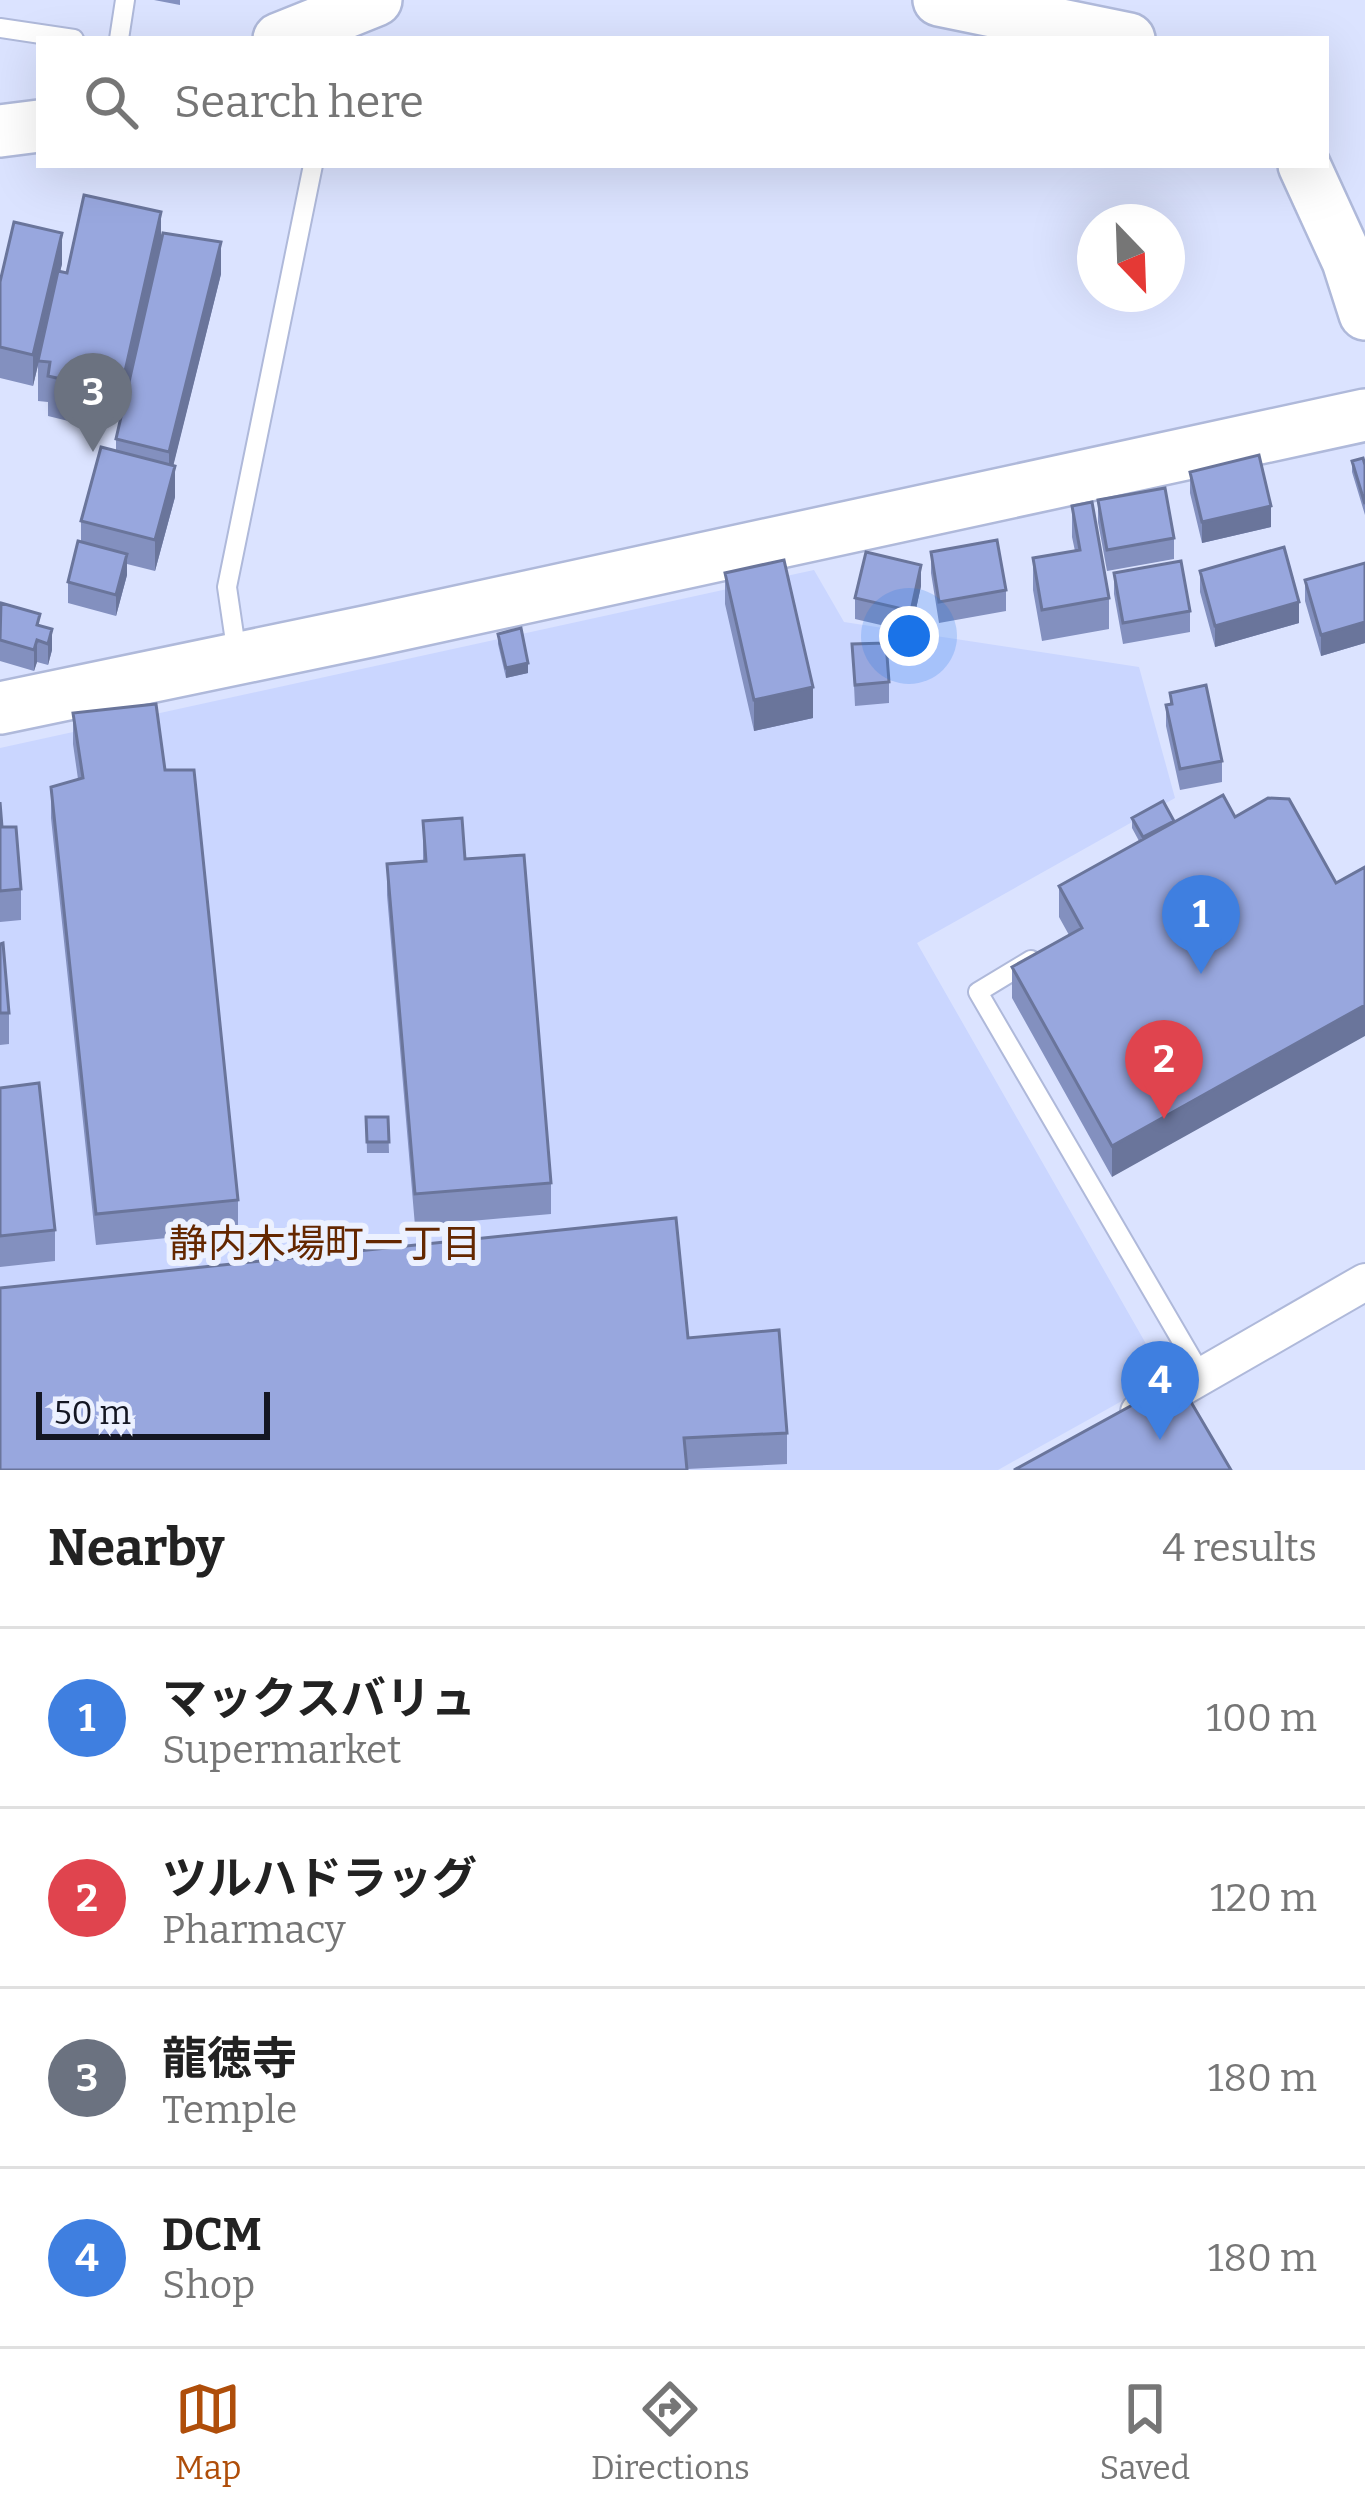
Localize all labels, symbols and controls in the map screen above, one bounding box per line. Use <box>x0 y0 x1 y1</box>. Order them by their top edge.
search box <box>36 36 1329 168</box>
icon: search <box>78 69 144 135</box>
text: Search here <box>174 75 424 129</box>
north arrow <box>1077 204 1185 312</box>
pin: 3 <box>54 353 132 452</box>
your location <box>879 606 939 666</box>
pin: 1 <box>1162 875 1240 974</box>
pin: 2 <box>1125 1020 1203 1119</box>
district label: 静内木場町一丁目 <box>169 1221 481 1267</box>
pin: 4 <box>1121 1341 1199 1440</box>
scale bar <box>36 1386 270 1439</box>
text: 50 m <box>54 1393 131 1433</box>
text: Nearby <box>48 1517 224 1579</box>
text: 4 results <box>1162 1525 1317 1571</box>
text: マックスバリュ <box>162 1672 476 1726</box>
text: 1 <box>79 1695 95 1741</box>
text: 100 m <box>1206 1695 1317 1741</box>
text: Supermarket <box>162 1727 402 1773</box>
text: ツルハドラッグ <box>162 1852 477 1906</box>
text: 2 <box>76 1875 98 1921</box>
text: 120 m <box>1210 1875 1317 1921</box>
text: Pharmacy <box>162 1907 346 1953</box>
text: 龍徳寺 <box>162 2032 297 2086</box>
text: 3 <box>76 2055 98 2101</box>
text: 180 m <box>1208 2055 1317 2101</box>
text: Temple <box>162 2087 297 2133</box>
text: DCM <box>162 2208 262 2262</box>
text: 4 <box>75 2235 99 2281</box>
text: 180 m <box>1208 2235 1317 2281</box>
text: Shop <box>162 2262 255 2308</box>
tab: Map <box>175 2376 241 2488</box>
tab: Directions <box>591 2376 750 2488</box>
tab: Saved <box>1100 2376 1190 2488</box>

